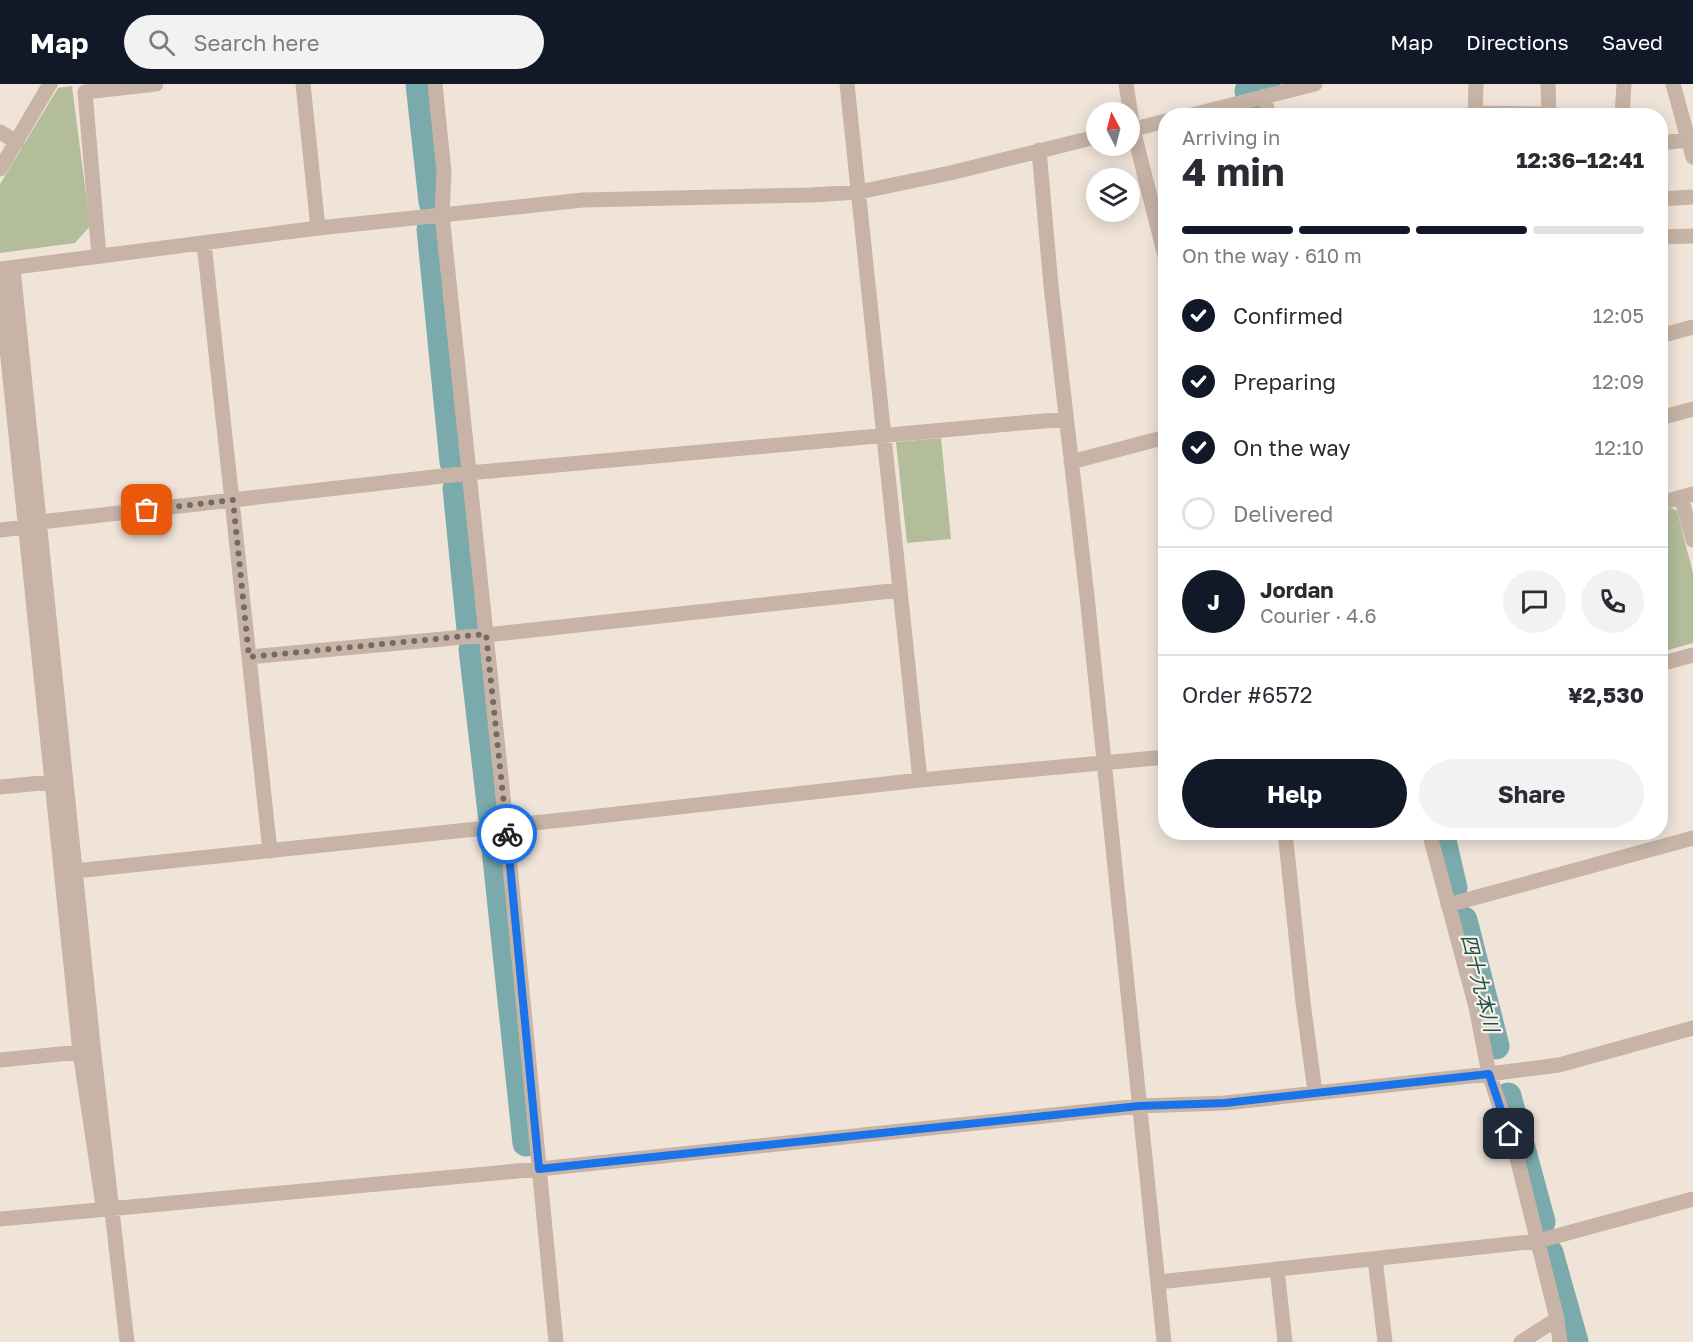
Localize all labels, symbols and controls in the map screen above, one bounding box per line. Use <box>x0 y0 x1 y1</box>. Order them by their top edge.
search box <box>124 15 544 69</box>
text: Map <box>30 26 88 59</box>
icon: search <box>145 26 178 59</box>
text: Search here <box>193 29 319 56</box>
text: Map <box>1390 29 1433 55</box>
text: Directions <box>1466 29 1569 55</box>
text: Saved <box>1602 29 1663 55</box>
north arrow <box>1086 102 1140 156</box>
map controls <box>1086 102 1140 222</box>
text: Arriving in <box>1182 125 1280 149</box>
text: 12:36–12:41 <box>1516 146 1644 173</box>
text: 4 min <box>1182 148 1285 195</box>
button: layers <box>1086 168 1140 222</box>
text: On the way · 610 m <box>1182 243 1362 267</box>
icon: check <box>1182 299 1215 332</box>
text: Confirmed <box>1233 302 1343 329</box>
text: 12:05 <box>1593 303 1644 327</box>
icon: check <box>1182 365 1215 398</box>
text: Preparing <box>1233 368 1336 395</box>
text: 12:09 <box>1592 369 1644 393</box>
icon: check <box>1182 431 1215 464</box>
text: On the way <box>1233 434 1351 461</box>
text: 12:10 <box>1595 435 1644 459</box>
pin <box>121 484 172 535</box>
icon: bag <box>130 493 163 526</box>
text: Delivered <box>1233 500 1333 527</box>
button: chat <box>1503 570 1566 633</box>
button: phone <box>1581 570 1644 633</box>
text: Jordan <box>1260 576 1334 603</box>
text: J <box>1207 588 1220 615</box>
text: Courier · 4.6 <box>1260 603 1377 627</box>
text: Order #6572 <box>1182 681 1312 708</box>
text: ¥2,530 <box>1568 681 1644 708</box>
button: Help <box>1182 759 1407 828</box>
button: Share <box>1419 759 1644 828</box>
courier <box>477 804 537 864</box>
icon: bike <box>491 818 524 851</box>
water label: 四十九本川 <box>1457 931 1505 1036</box>
pin <box>1483 1108 1534 1159</box>
icon: home <box>1492 1117 1525 1150</box>

